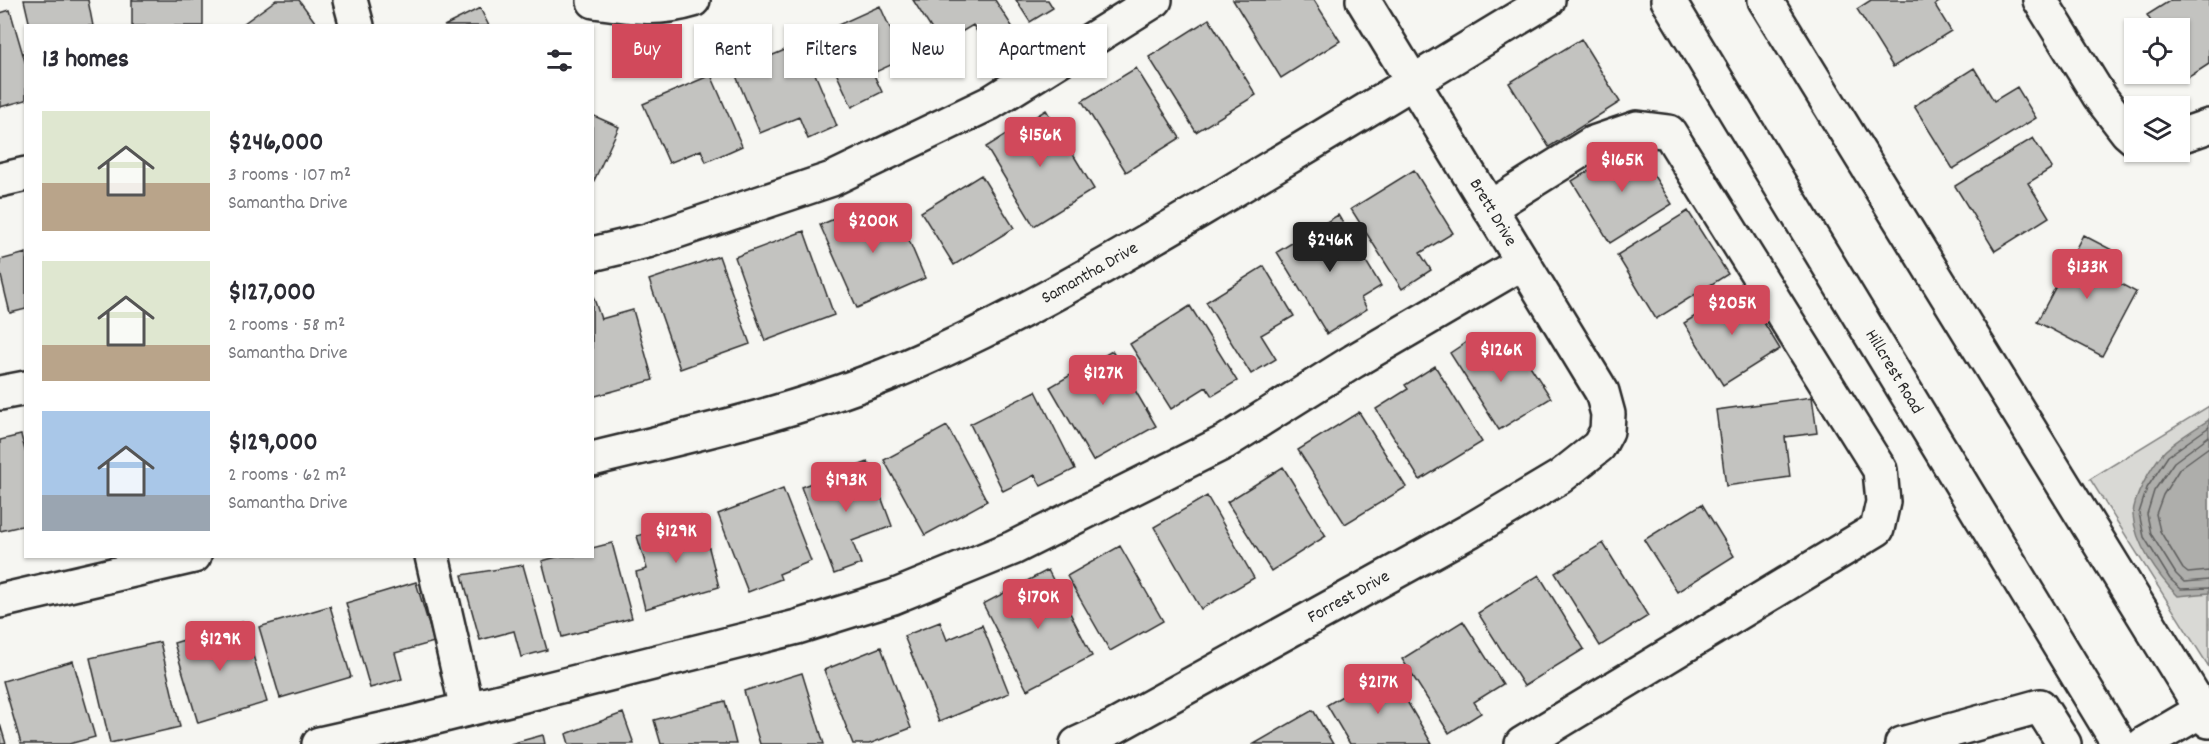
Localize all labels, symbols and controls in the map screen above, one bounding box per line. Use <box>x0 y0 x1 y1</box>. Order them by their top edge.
map controls <box>2124 18 2190 162</box>
button: locate <box>2124 18 2190 84</box>
chip: Buy <box>612 24 682 78</box>
chip: Rent <box>694 24 772 78</box>
chip: Filters <box>784 24 878 78</box>
chip: New <box>890 24 965 78</box>
chip: Apartment <box>977 24 1107 78</box>
text: 13 homes <box>42 42 129 79</box>
icon: filters <box>543 44 576 77</box>
button: layers <box>2124 96 2190 162</box>
pin: $156K <box>998 117 1082 168</box>
text: $156K <box>1019 122 1061 150</box>
text: $246,000 <box>228 125 324 162</box>
icon: home <box>90 135 162 207</box>
pin: $165K <box>1580 142 1664 193</box>
text: $165K <box>1601 147 1643 175</box>
text: 3 rooms · 107 m² <box>228 162 351 190</box>
street label: Brett Drive <box>1462 174 1522 252</box>
text: Samantha Drive <box>228 190 348 218</box>
pin: $200K <box>831 203 915 254</box>
text: $200K <box>848 208 898 236</box>
pin: $246K <box>1288 222 1372 273</box>
text: $246K <box>1307 227 1353 255</box>
street label: Samantha Drive <box>1037 236 1143 311</box>
pin: $133K <box>2045 249 2129 300</box>
text: $133K <box>2066 254 2108 282</box>
text: $127,000 <box>228 275 316 312</box>
icon: home <box>90 285 162 357</box>
pin: $205K <box>1690 285 1774 336</box>
text: $205K <box>1708 290 1756 318</box>
text: 2 rooms · 58 m² <box>228 312 345 340</box>
street label: Hillcrest Road <box>1858 325 1929 419</box>
pin: $126K <box>1459 332 1543 383</box>
text: $126K <box>1480 337 1522 365</box>
text: Samantha Drive <box>228 340 348 368</box>
pin: $127K <box>1061 355 1145 406</box>
text: $127K <box>1083 360 1123 388</box>
text: $129,000 <box>228 425 318 462</box>
icon: home <box>90 435 162 507</box>
text: 2 rooms · 62 m² <box>228 462 347 490</box>
pin: $193K <box>804 462 888 513</box>
text: $193K <box>825 467 867 495</box>
text: Samantha Drive <box>228 490 348 518</box>
pin: $129K <box>634 513 718 564</box>
text: $129K <box>655 518 697 546</box>
street label: Forrest Drive <box>1303 565 1395 630</box>
pin: $170K <box>996 579 1080 630</box>
text: $170K <box>1017 584 1059 612</box>
pin: $129K <box>178 621 262 672</box>
text: $129K <box>199 626 241 654</box>
pin: $217K <box>1336 664 1420 715</box>
text: $217K <box>1358 669 1398 697</box>

